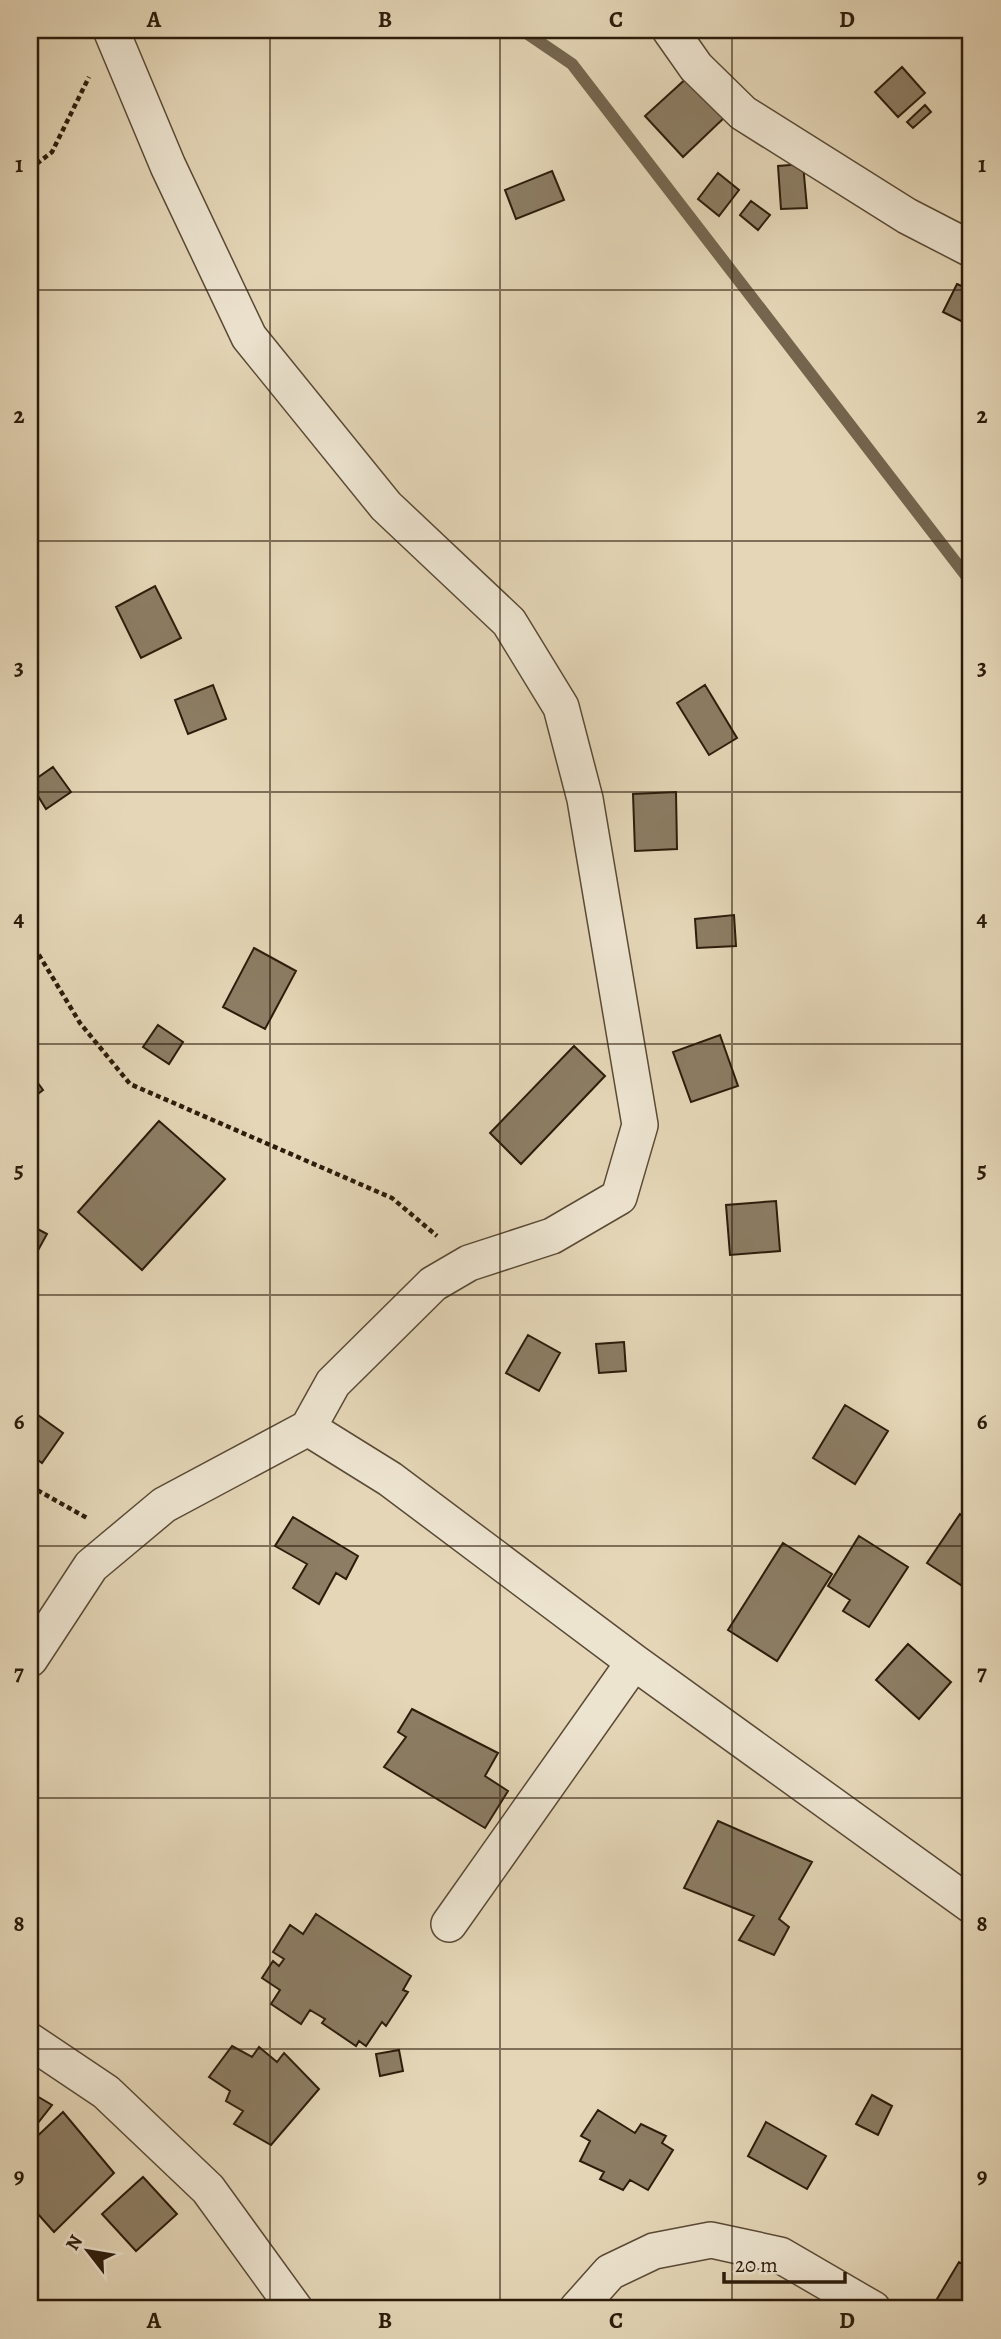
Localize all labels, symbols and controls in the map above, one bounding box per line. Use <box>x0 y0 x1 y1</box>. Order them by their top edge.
text: A <box>146 4 162 35</box>
text: B <box>378 4 392 35</box>
text: C <box>609 4 623 35</box>
text: D <box>839 4 855 35</box>
text: 1 <box>15 149 23 180</box>
text: 1 <box>978 149 986 180</box>
text: 2 <box>13 400 25 431</box>
text: 2 <box>976 400 988 431</box>
text: 3 <box>14 652 24 683</box>
text: 3 <box>977 652 987 683</box>
text: 4 <box>14 903 25 934</box>
text: 4 <box>977 903 988 934</box>
text: 5 <box>14 1154 24 1185</box>
text: 5 <box>977 1154 987 1185</box>
text: 6 <box>14 1406 25 1437</box>
text: 6 <box>977 1406 988 1437</box>
text: 7 <box>14 1657 24 1688</box>
text: 7 <box>977 1657 987 1688</box>
text: 8 <box>13 1908 25 1939</box>
text: 8 <box>976 1908 988 1939</box>
text: 9 <box>14 2160 24 2191</box>
text: 9 <box>977 2160 987 2191</box>
north arrow <box>52 2216 122 2286</box>
text: N <box>60 2230 89 2255</box>
scale bar <box>724 2241 845 2285</box>
text: 20 m <box>735 2251 778 2279</box>
text: A <box>146 2305 162 2336</box>
text: B <box>378 2305 392 2336</box>
text: C <box>609 2305 623 2336</box>
text: D <box>839 2305 855 2336</box>

